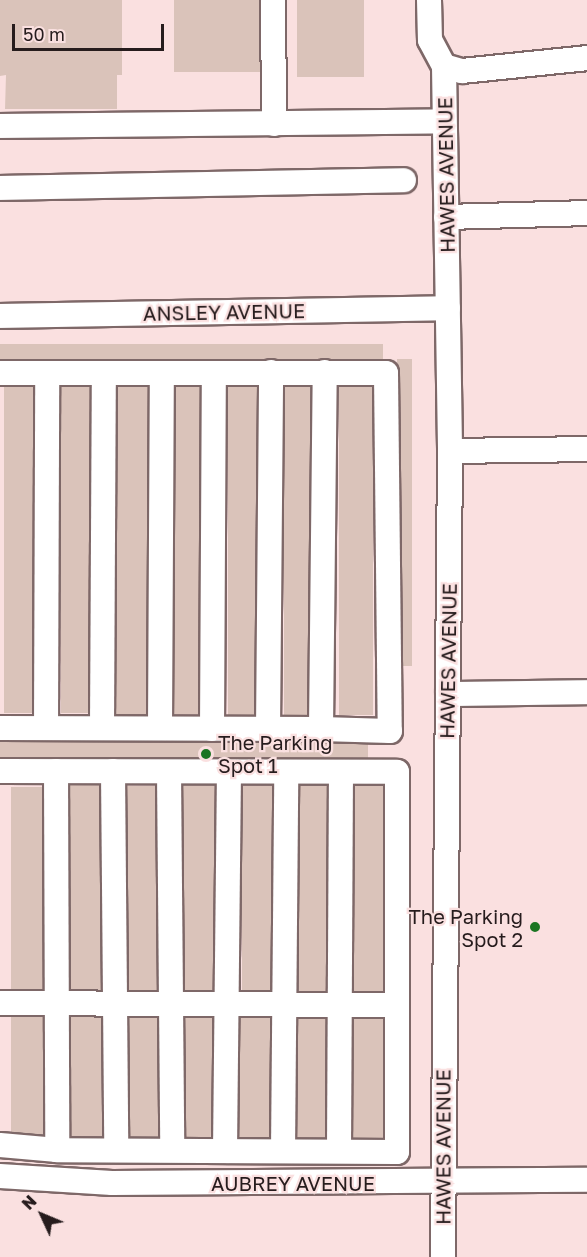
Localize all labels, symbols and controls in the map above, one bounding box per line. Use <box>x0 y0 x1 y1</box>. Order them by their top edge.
scale bar <box>15 12 166 50</box>
text: 50 m <box>23 23 65 45</box>
street label: HAWES AVENUE <box>433 97 459 253</box>
street label: ANSLEY AVENUE <box>143 299 305 325</box>
street label: HAWES AVENUE <box>435 583 461 739</box>
place label: The Parking Spot 1 <box>218 730 333 777</box>
marker: The Parking Spot 1 <box>199 747 213 761</box>
place label: The Parking Spot 2 <box>408 904 523 951</box>
marker: The Parking Spot 2 <box>528 920 542 934</box>
street label: HAWES AVENUE <box>431 1069 455 1225</box>
street label: AUBREY AVENUE <box>211 1171 375 1195</box>
north arrow <box>12 1185 72 1245</box>
text: N <box>18 1191 40 1214</box>

